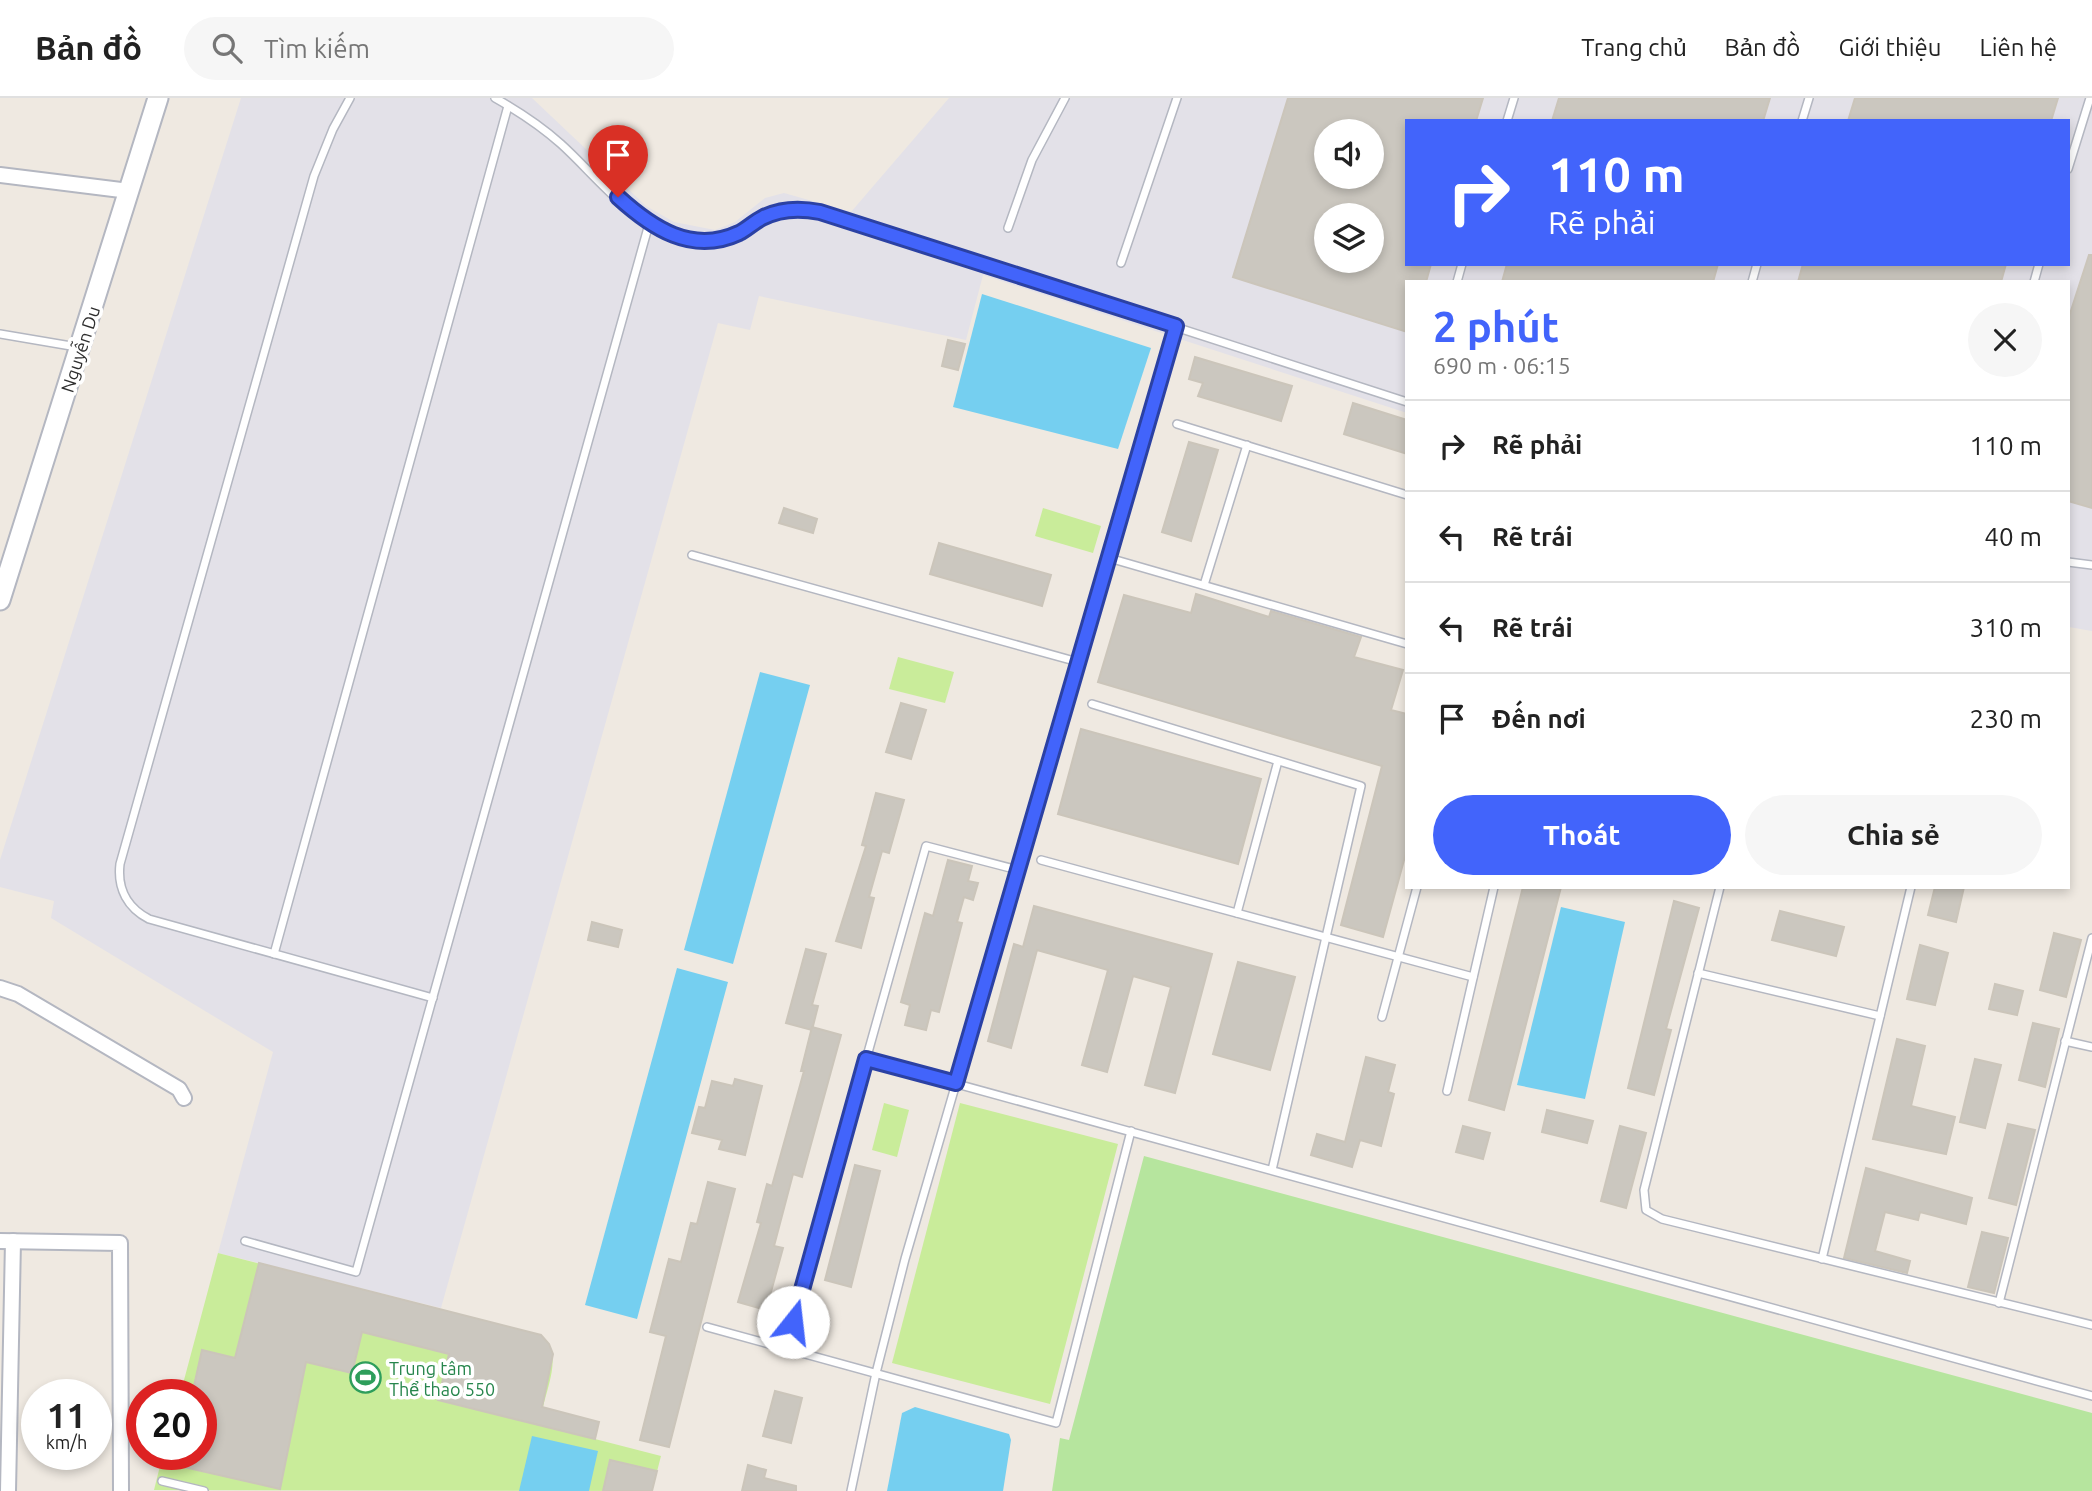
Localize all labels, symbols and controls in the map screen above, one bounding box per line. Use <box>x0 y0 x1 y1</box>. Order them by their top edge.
search box <box>184 17 674 80</box>
text: Bản đồ <box>35 29 142 66</box>
icon: search <box>208 29 246 67</box>
text: Tìm kiếm <box>264 34 370 63</box>
text: Trang chủ <box>1581 34 1687 61</box>
text: Bản đồ <box>1725 34 1800 61</box>
text: Giới thiệu <box>1838 34 1942 61</box>
text: Liên hệ <box>1980 34 2057 61</box>
map controls <box>1314 119 1384 273</box>
button: sound <box>1314 119 1384 189</box>
pin <box>588 125 648 197</box>
icon: arrive <box>599 136 637 174</box>
text: 110 m <box>1548 146 1685 201</box>
icon: right <box>1433 147 1524 238</box>
button: layers <box>1314 203 1384 273</box>
text: Rẽ phải <box>1548 204 1655 240</box>
street label: Nguyễn Du <box>54 303 103 395</box>
text: 2 phút <box>1433 303 1559 350</box>
button: close <box>1968 303 2042 377</box>
text: 690 m · 06:15 <box>1433 353 1571 378</box>
icon: right <box>1433 427 1471 465</box>
text: Rẽ phải <box>1492 430 1582 459</box>
text: 110 m <box>1970 431 2042 460</box>
icon: left <box>1433 518 1471 556</box>
text: Rẽ trái <box>1492 522 1573 551</box>
text: 40 m <box>1984 522 2042 551</box>
icon: left <box>1433 609 1471 647</box>
text: Rẽ trái <box>1492 613 1573 642</box>
text: 310 m <box>1970 613 2042 642</box>
icon: arrive <box>1433 700 1471 738</box>
text: Đến nơi <box>1492 704 1586 733</box>
text: 230 m <box>1970 704 2042 733</box>
button: Thoát <box>1433 795 1731 875</box>
button: Chia sẻ <box>1745 795 2042 875</box>
position arrow <box>756 1285 830 1359</box>
place label: Trung tâm Thể thao 550 <box>389 1358 495 1399</box>
sports icon: Trung tâm Thể thao 550 <box>349 1361 383 1395</box>
speed limit sign: 20 <box>126 1379 217 1470</box>
text: 11 <box>47 1395 86 1435</box>
text: km/h <box>46 1432 87 1452</box>

